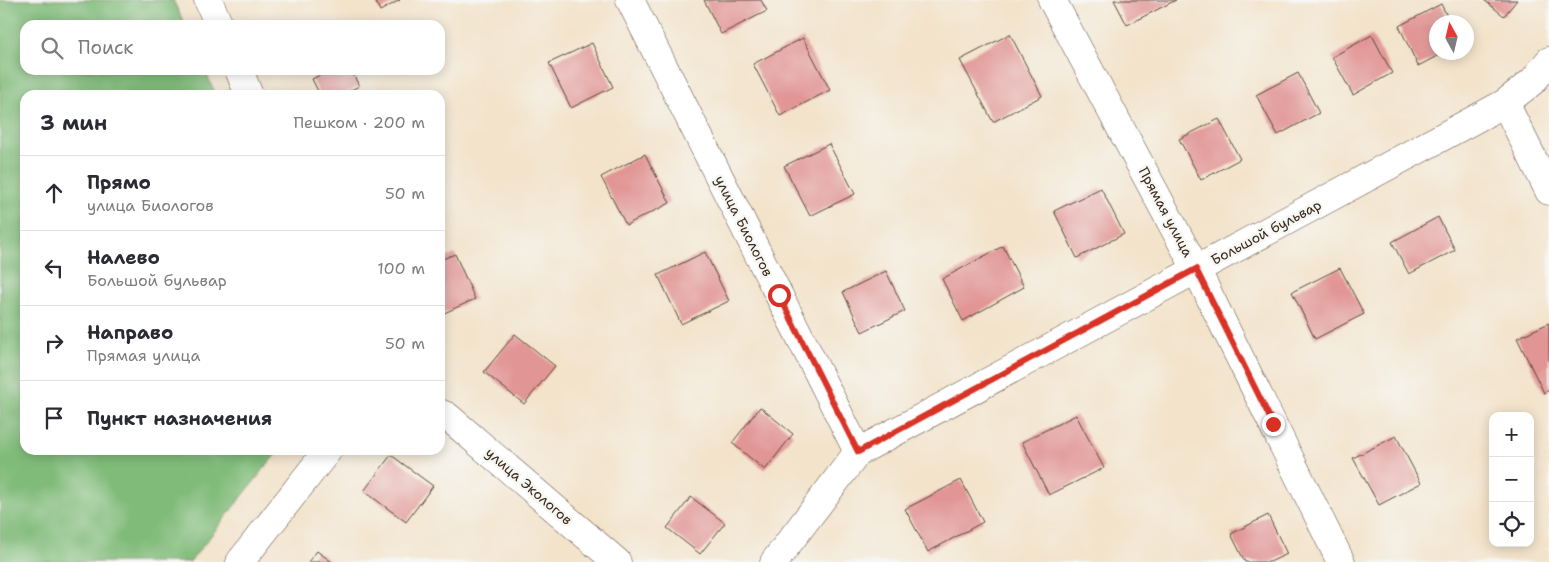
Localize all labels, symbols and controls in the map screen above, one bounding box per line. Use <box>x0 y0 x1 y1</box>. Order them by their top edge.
north arrow <box>1429 15 1474 60</box>
search box <box>20 20 445 75</box>
icon: search <box>38 34 66 62</box>
text: Поиск <box>78 35 133 60</box>
text: 3 мин <box>40 109 107 137</box>
text: Пешком · 200 m <box>294 112 425 133</box>
street label: Прямая улица <box>1135 164 1197 260</box>
text: Прямо <box>87 170 151 195</box>
street label: улица Биологов <box>711 173 777 279</box>
icon: ahead <box>40 179 68 207</box>
text: 50 m <box>385 183 425 204</box>
text: улица Биологов <box>87 195 214 216</box>
street label: Большой бульвар <box>1208 195 1324 269</box>
text: Налево <box>87 245 160 270</box>
icon: left <box>40 254 68 282</box>
text: 100 m <box>377 258 425 279</box>
text: Большой бульвар <box>87 270 227 291</box>
route start <box>768 284 791 307</box>
text: Направо <box>87 320 173 345</box>
icon: right <box>40 329 68 357</box>
text: 50 m <box>385 333 425 354</box>
text: Прямая улица <box>87 345 200 366</box>
icon: arrive <box>40 404 68 432</box>
text: Пункт назначения <box>87 406 272 431</box>
map controls <box>1489 412 1534 547</box>
button: + <box>1489 412 1534 457</box>
route end <box>1262 413 1285 436</box>
street label: улица Экологов <box>482 443 576 529</box>
button: − <box>1489 457 1534 502</box>
button: locate <box>1489 502 1534 547</box>

